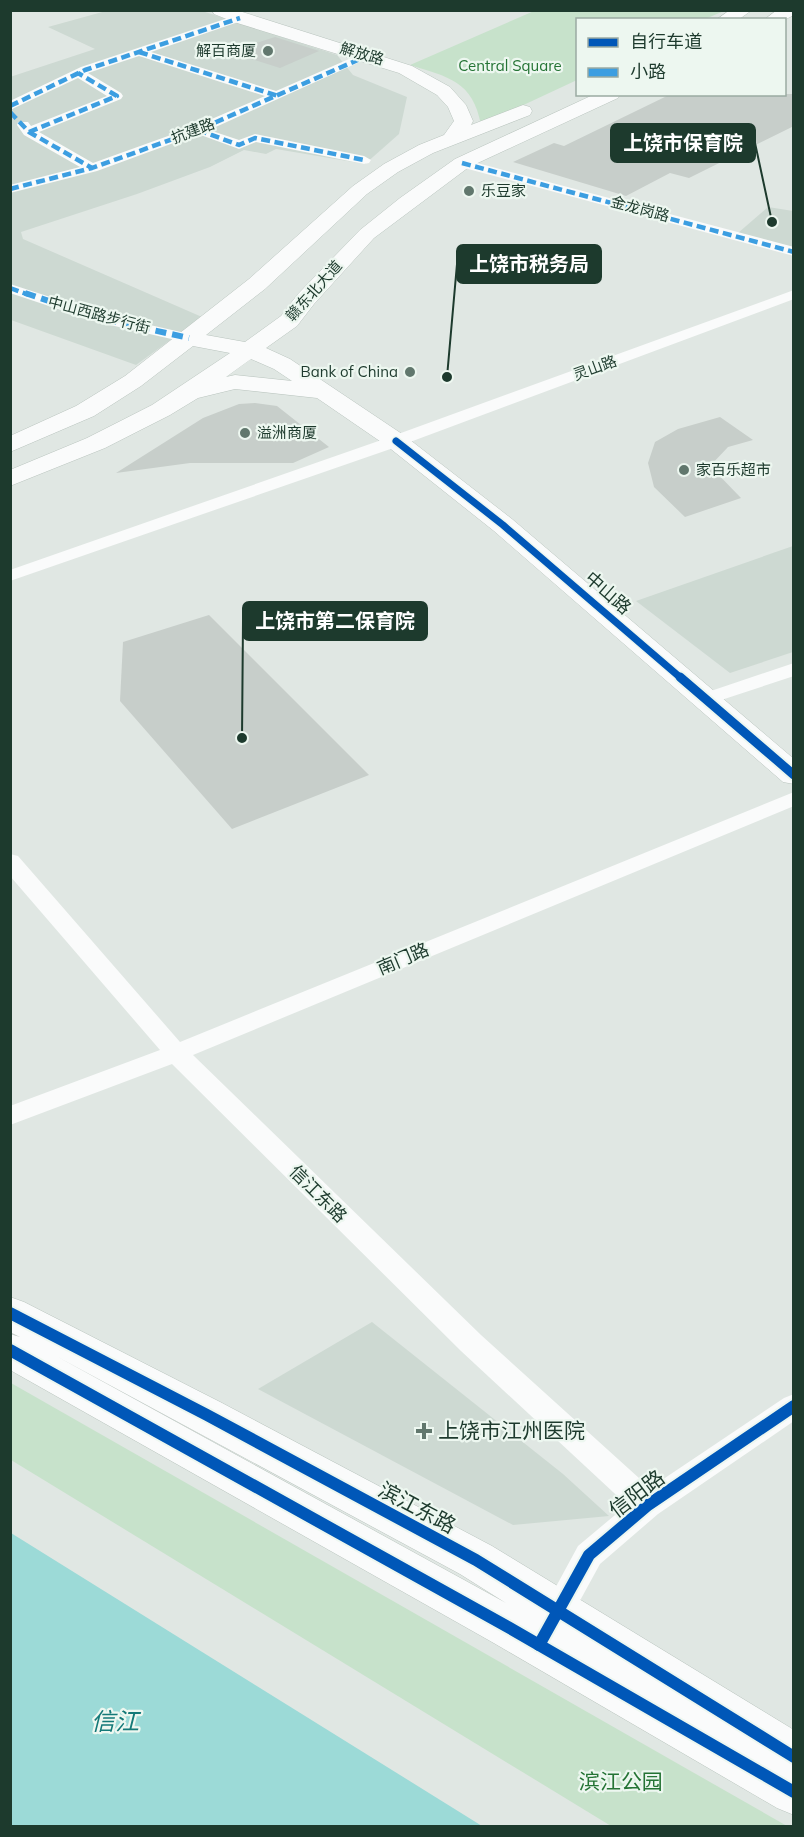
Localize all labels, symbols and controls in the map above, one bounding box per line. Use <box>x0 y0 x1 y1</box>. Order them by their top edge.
legend <box>576 18 786 96</box>
text: 自行车道 <box>630 30 702 53</box>
street label: 解放路 <box>338 38 386 69</box>
place label: 解百商厦 <box>196 41 256 60</box>
marker: 解百商厦 <box>261 44 275 58</box>
park label: Central Square <box>458 56 562 75</box>
text: 小路 <box>630 60 666 83</box>
street label: 抗建路 <box>168 114 217 147</box>
callout: 上饶市保育院 <box>611 124 755 162</box>
text: 上饶市保育院 <box>623 130 743 155</box>
place label: 乐豆家 <box>481 181 526 200</box>
marker: 乐豆家 <box>462 184 476 198</box>
street label: 金龙岗路 <box>609 192 672 225</box>
callout: 上饶市税务局 <box>457 245 601 283</box>
text: 上饶市税务局 <box>469 251 589 276</box>
street label: 赣东北大道 <box>281 256 346 325</box>
street label: 中山西路步行街 <box>46 292 152 337</box>
street label: 灵山路 <box>570 351 619 384</box>
place label: Bank of China <box>300 362 398 381</box>
marker: Bank of China <box>403 365 417 379</box>
place label: 溢洲商厦 <box>257 423 317 442</box>
marker: 溢洲商厦 <box>238 426 252 440</box>
place label: 家百乐超市 <box>696 460 771 479</box>
marker: 家百乐超市 <box>677 463 691 477</box>
street label: 中山路 <box>580 566 636 619</box>
callout: 上饶市第二保育院 <box>243 602 427 640</box>
text: 上饶市第二保育院 <box>255 608 415 633</box>
street label: 南门路 <box>373 937 432 980</box>
street label: 信江东路 <box>285 1160 352 1227</box>
place label: 上饶市江州医院 <box>438 1417 585 1443</box>
marker: 上饶市江州医院 <box>415 1422 433 1440</box>
street label: 信阳路 <box>603 1464 669 1523</box>
street label: 滨江东路 <box>374 1476 461 1538</box>
water label: 信江 <box>91 1706 142 1736</box>
park label: 滨江公园 <box>579 1768 663 1794</box>

